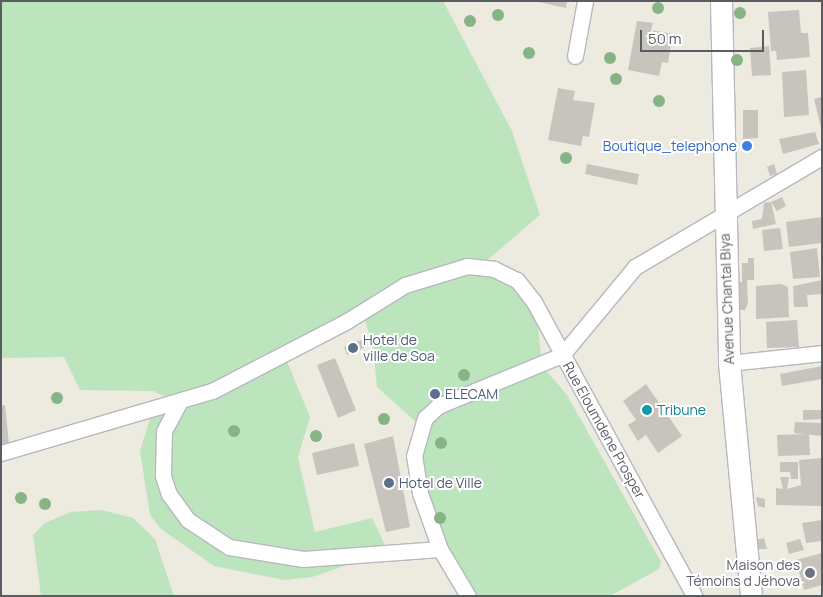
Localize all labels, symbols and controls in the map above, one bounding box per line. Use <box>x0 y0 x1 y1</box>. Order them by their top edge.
scale bar <box>643 20 767 52</box>
text: 50 m <box>648 28 682 49</box>
place label: Boutique_telephone <box>603 138 737 154</box>
marker: Boutique_telephone <box>741 140 753 152</box>
street label: Avenue Chantal Biya <box>716 233 738 365</box>
place label: Hotel de ville de Soa <box>363 332 435 364</box>
marker: Hotel de ville de Soa <box>347 342 359 354</box>
street label: Rue Eloumdene Prosper <box>559 359 649 501</box>
place label: ELECAM <box>445 386 498 402</box>
marker: ELECAM <box>429 388 441 400</box>
place label: Tribune <box>657 402 706 418</box>
marker: Tribune <box>641 404 653 416</box>
place label: Hotel de Ville <box>399 475 482 491</box>
marker: Hotel de Ville <box>383 477 395 489</box>
place label: Maison des Témoins d Jéhova <box>686 557 800 590</box>
marker: Maison des Témoins d Jéhova <box>804 567 816 579</box>

